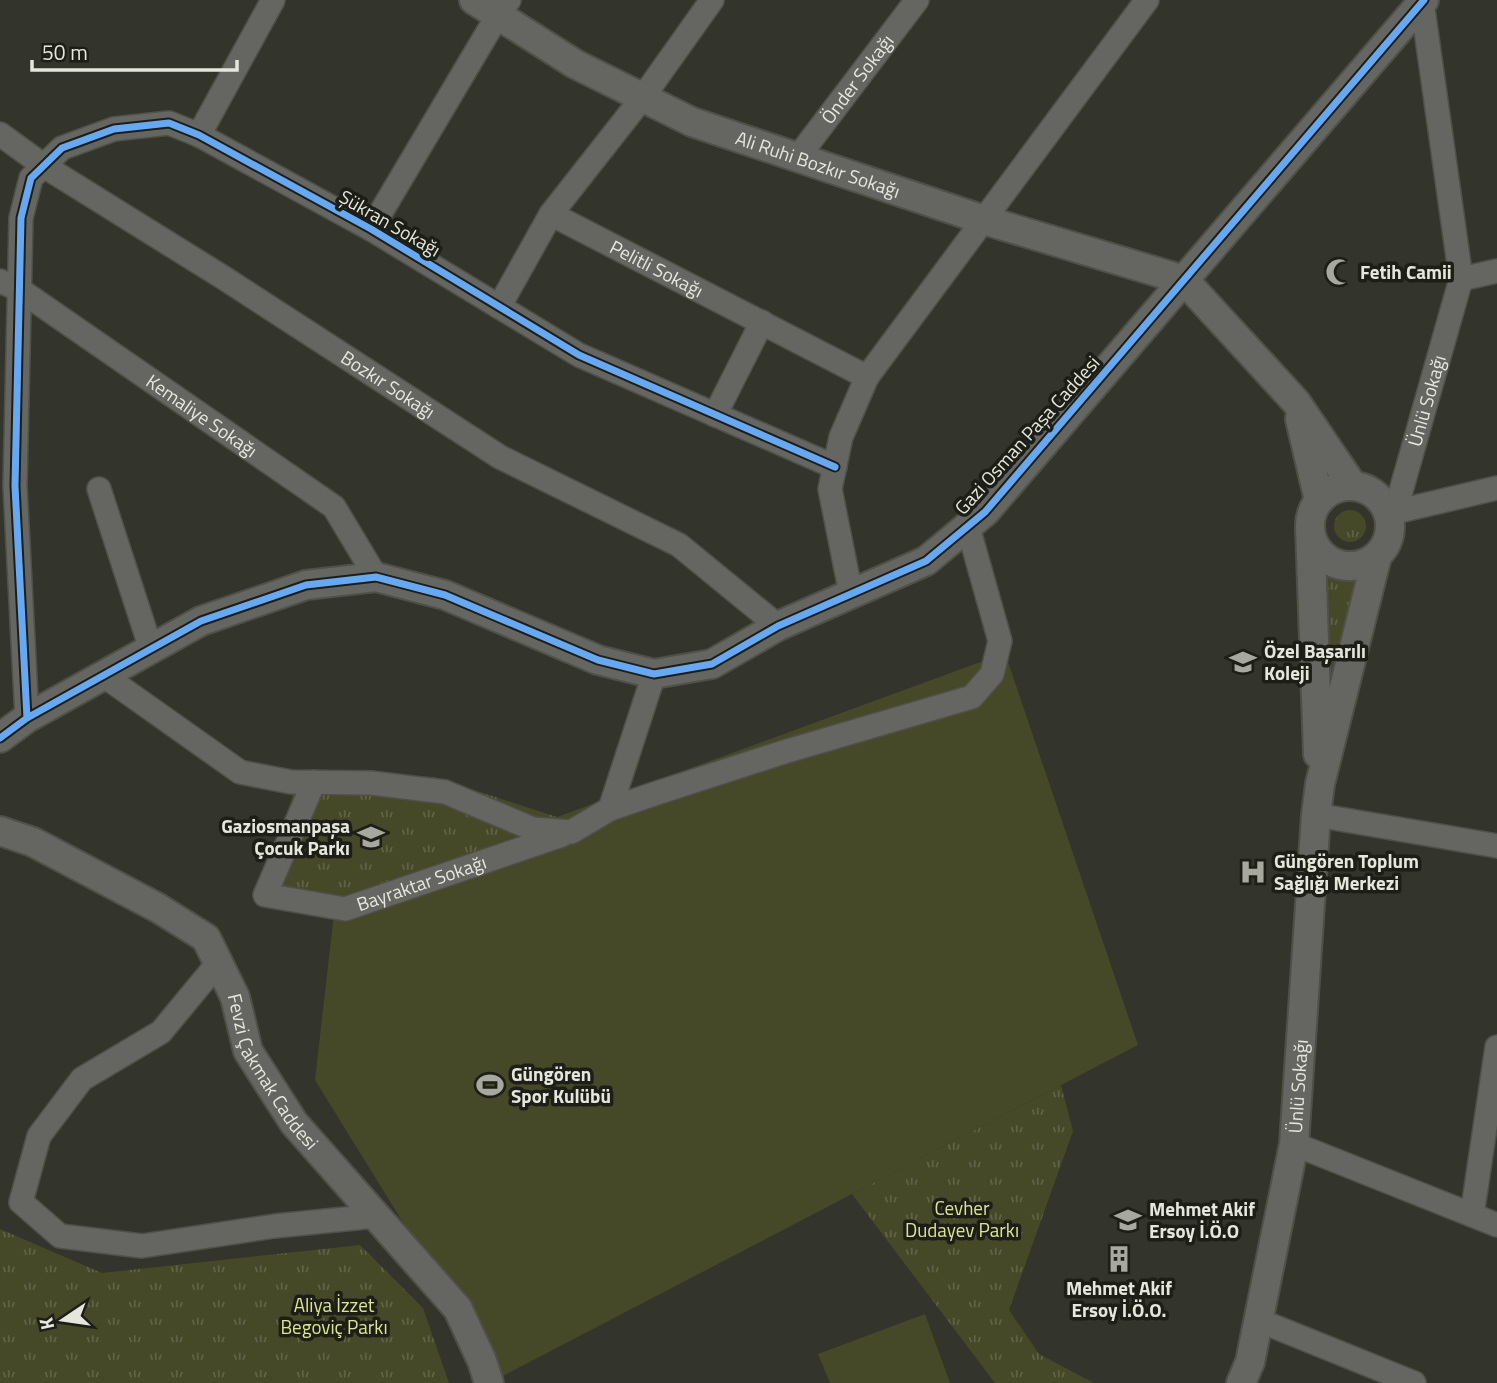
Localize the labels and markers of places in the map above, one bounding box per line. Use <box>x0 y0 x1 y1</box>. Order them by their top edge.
mosque icon: Fetih Camii <box>1324 257 1354 287</box>
place label: Fetih Camii <box>1360 257 1452 286</box>
place label: Özel Başarılı Koleji <box>1264 636 1366 687</box>
school or university icon: Özel Başarılı Koleji <box>1228 647 1258 677</box>
place label: Gaziosmanpaşa Çocuk Parkı <box>221 811 350 862</box>
school or university icon: Gaziosmanpaşa Çocuk Parkı <box>356 822 386 852</box>
place label: Güngören Toplum Sağlığı Merkezi <box>1274 846 1419 897</box>
hospital icon: Güngören Toplum Sağlığı Merkezi <box>1238 857 1268 887</box>
place label: Güngören Spor Kulübü <box>511 1059 611 1110</box>
sports icon: Güngören Spor Kulübü <box>475 1070 505 1100</box>
place label: Mehmet Akif Ersoy İ.Ö.O <box>1149 1194 1255 1245</box>
school or university icon: Mehmet Akif Ersoy İ.Ö.O <box>1113 1205 1143 1235</box>
building icon: Mehmet Akif Ersoy İ.Ö.O. <box>1104 1244 1134 1274</box>
place label: Mehmet Akif Ersoy İ.Ö.O. <box>1066 1273 1172 1324</box>

